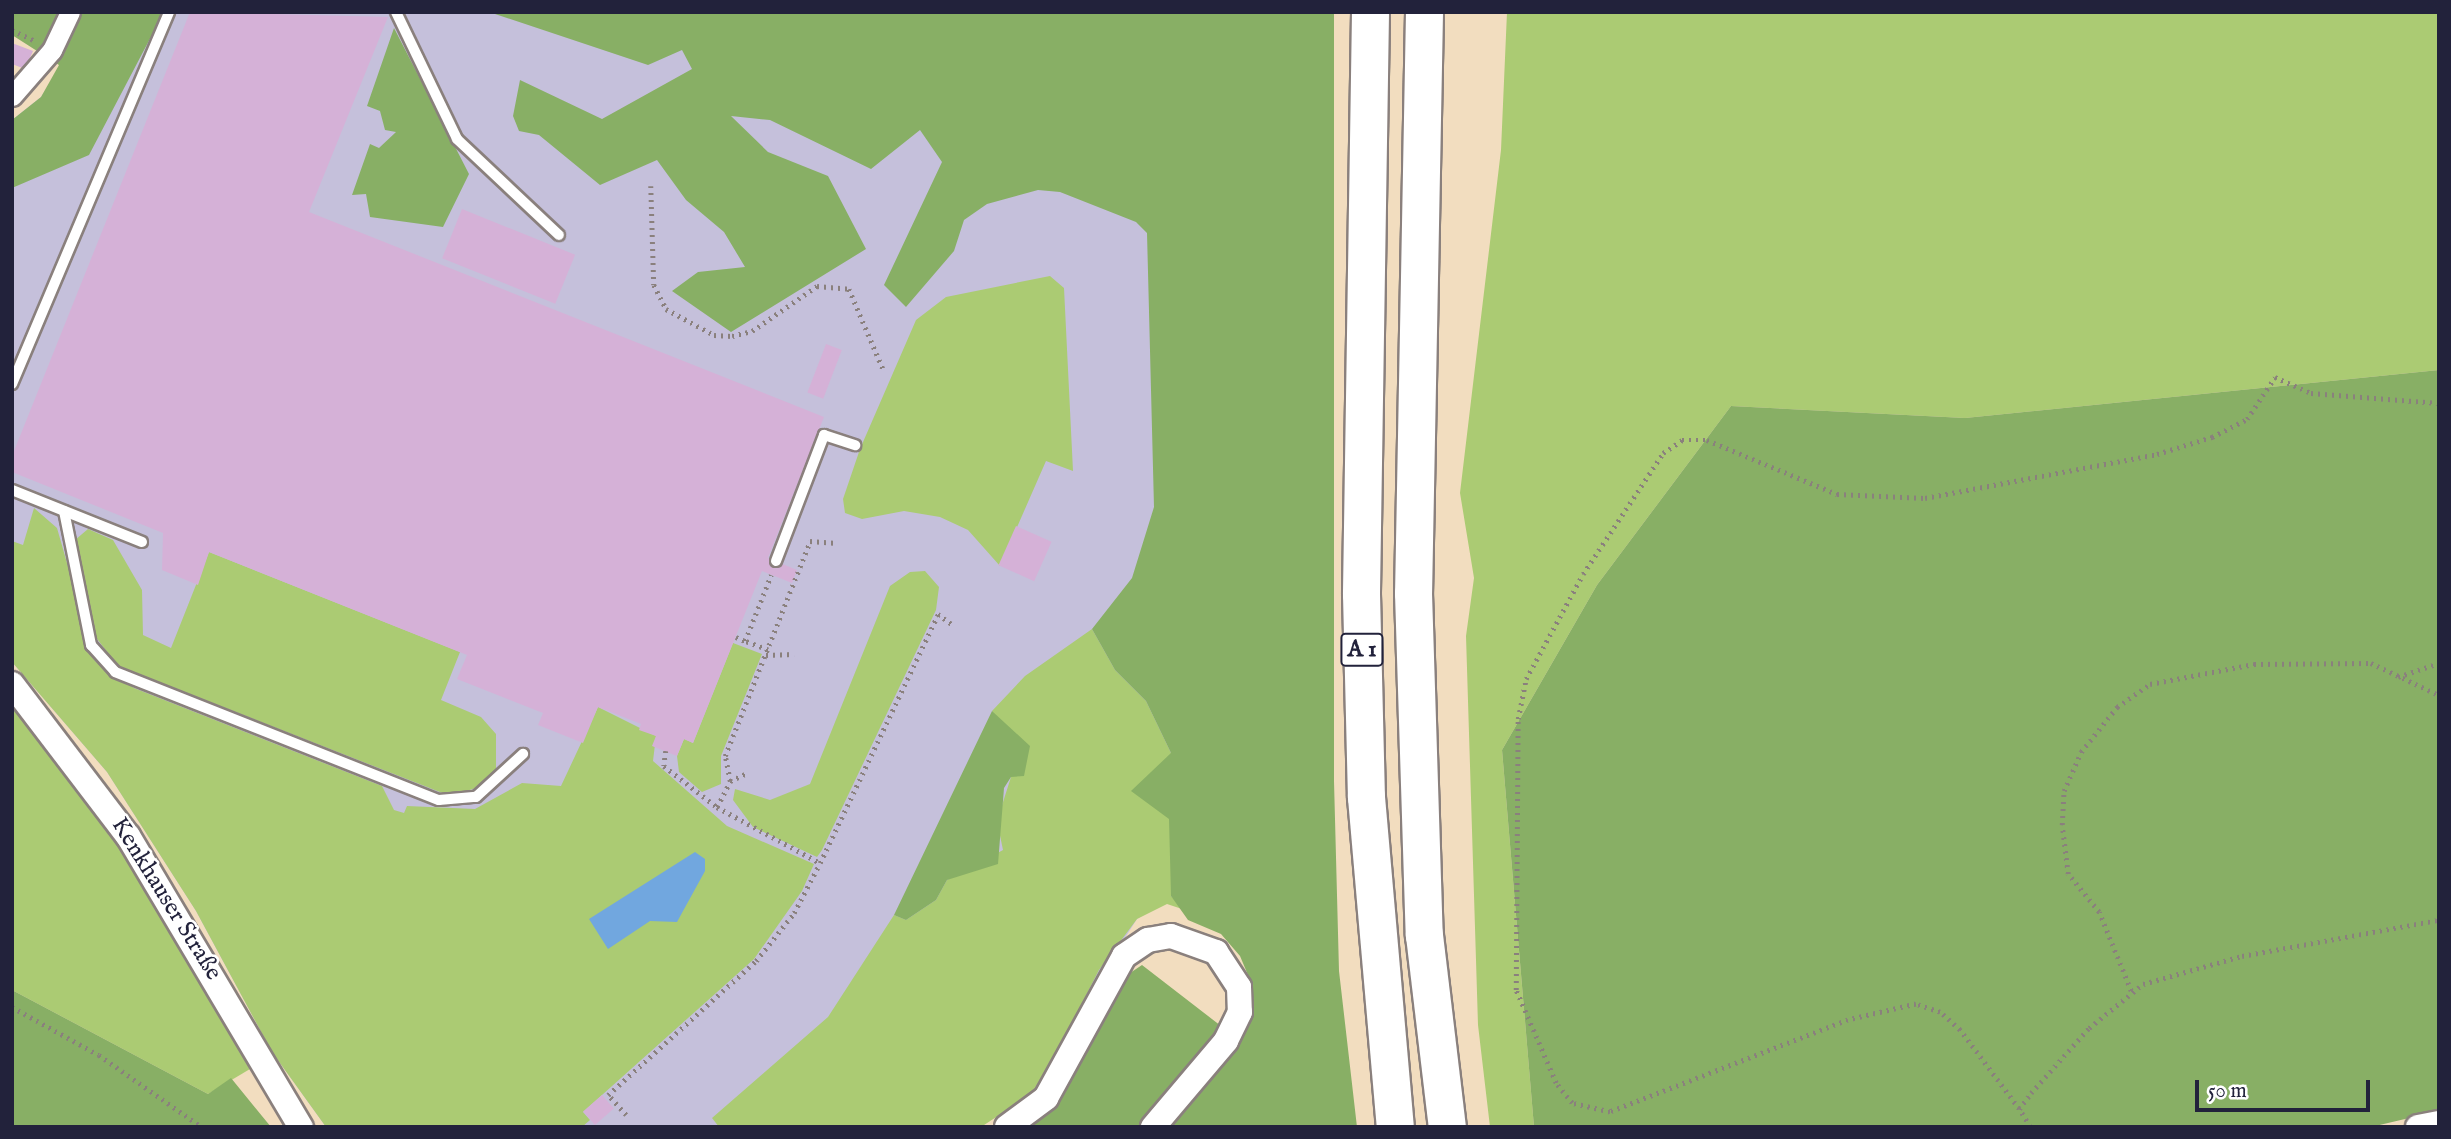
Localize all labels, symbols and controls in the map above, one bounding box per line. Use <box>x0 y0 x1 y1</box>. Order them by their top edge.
road number: A 1 <box>1339 630 1385 670</box>
street label: Kenkhauser Straße <box>104 812 228 986</box>
scale bar <box>2199 1066 2374 1110</box>
text: 50 m <box>2208 1078 2247 1105</box>

